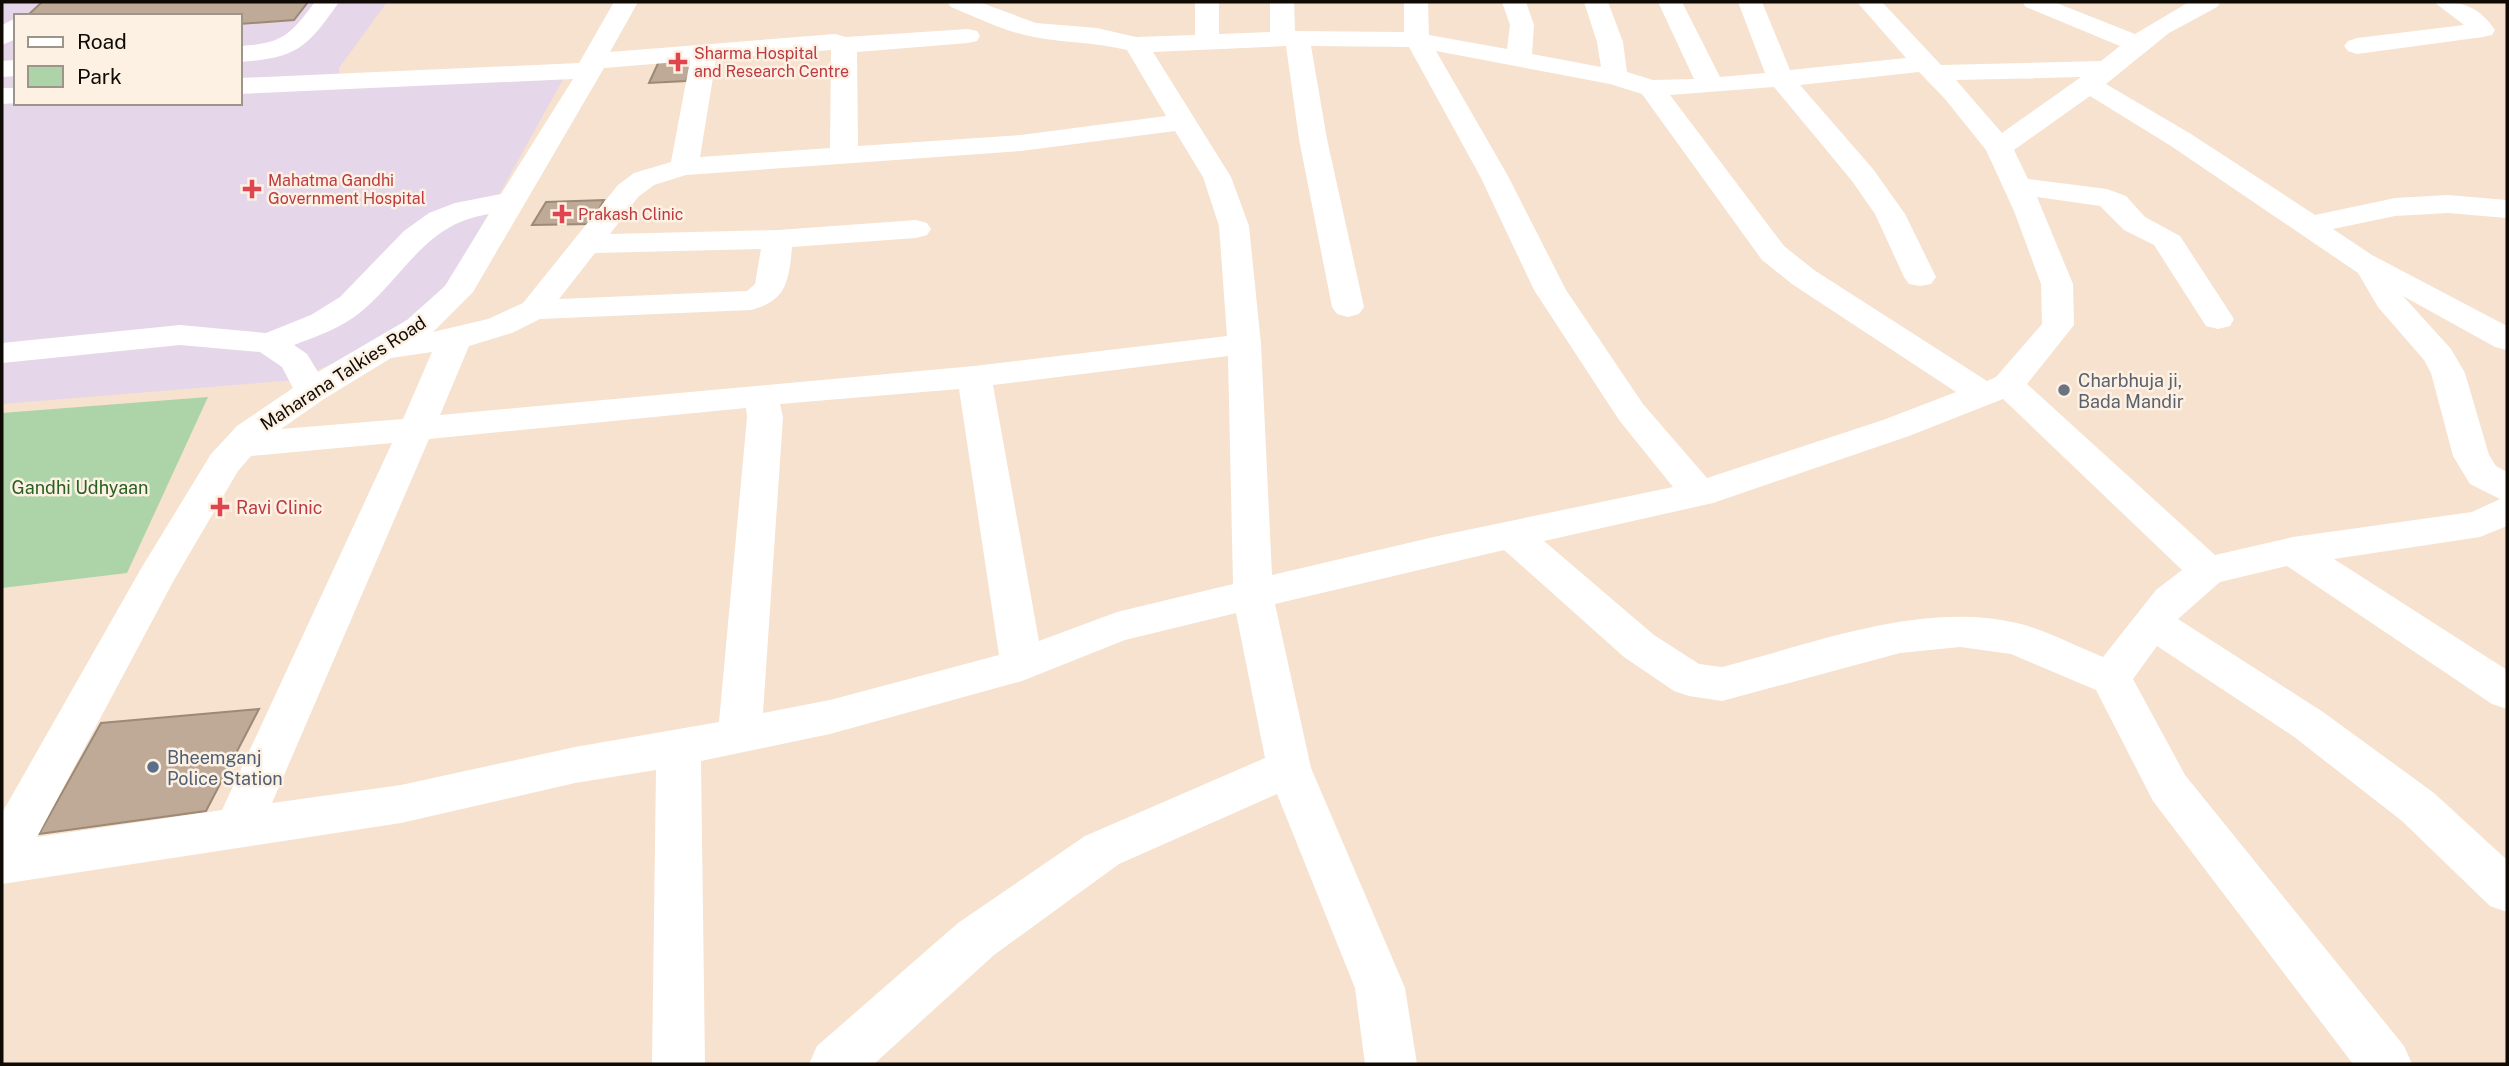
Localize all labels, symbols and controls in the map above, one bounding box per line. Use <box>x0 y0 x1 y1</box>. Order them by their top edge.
legend <box>14 14 242 105</box>
text: Road <box>77 29 127 54</box>
place label: Sharma Hospital and Research Centre <box>694 44 849 81</box>
marker: Sharma Hospital and Research Centre <box>668 52 688 72</box>
text: Park <box>77 64 122 89</box>
place label: Mahatma Gandhi Government Hospital <box>268 171 426 208</box>
marker: Mahatma Gandhi Government Hospital <box>242 179 262 199</box>
marker: Prakash Clinic <box>552 204 572 224</box>
place label: Prakash Clinic <box>578 205 683 224</box>
street label: Maharana Talkies Road <box>256 312 430 434</box>
place label: Charbhuja ji, Bada Mandir <box>2078 370 2184 412</box>
marker: Charbhuja ji, Bada Mandir <box>2056 382 2072 398</box>
park label: Gandhi Udhyaan <box>12 477 148 498</box>
marker: Ravi Clinic <box>210 497 230 517</box>
place label: Ravi Clinic <box>236 497 323 518</box>
place label: Bheemganj Police Station <box>167 747 283 789</box>
marker: Bheemganj Police Station <box>145 759 161 775</box>

